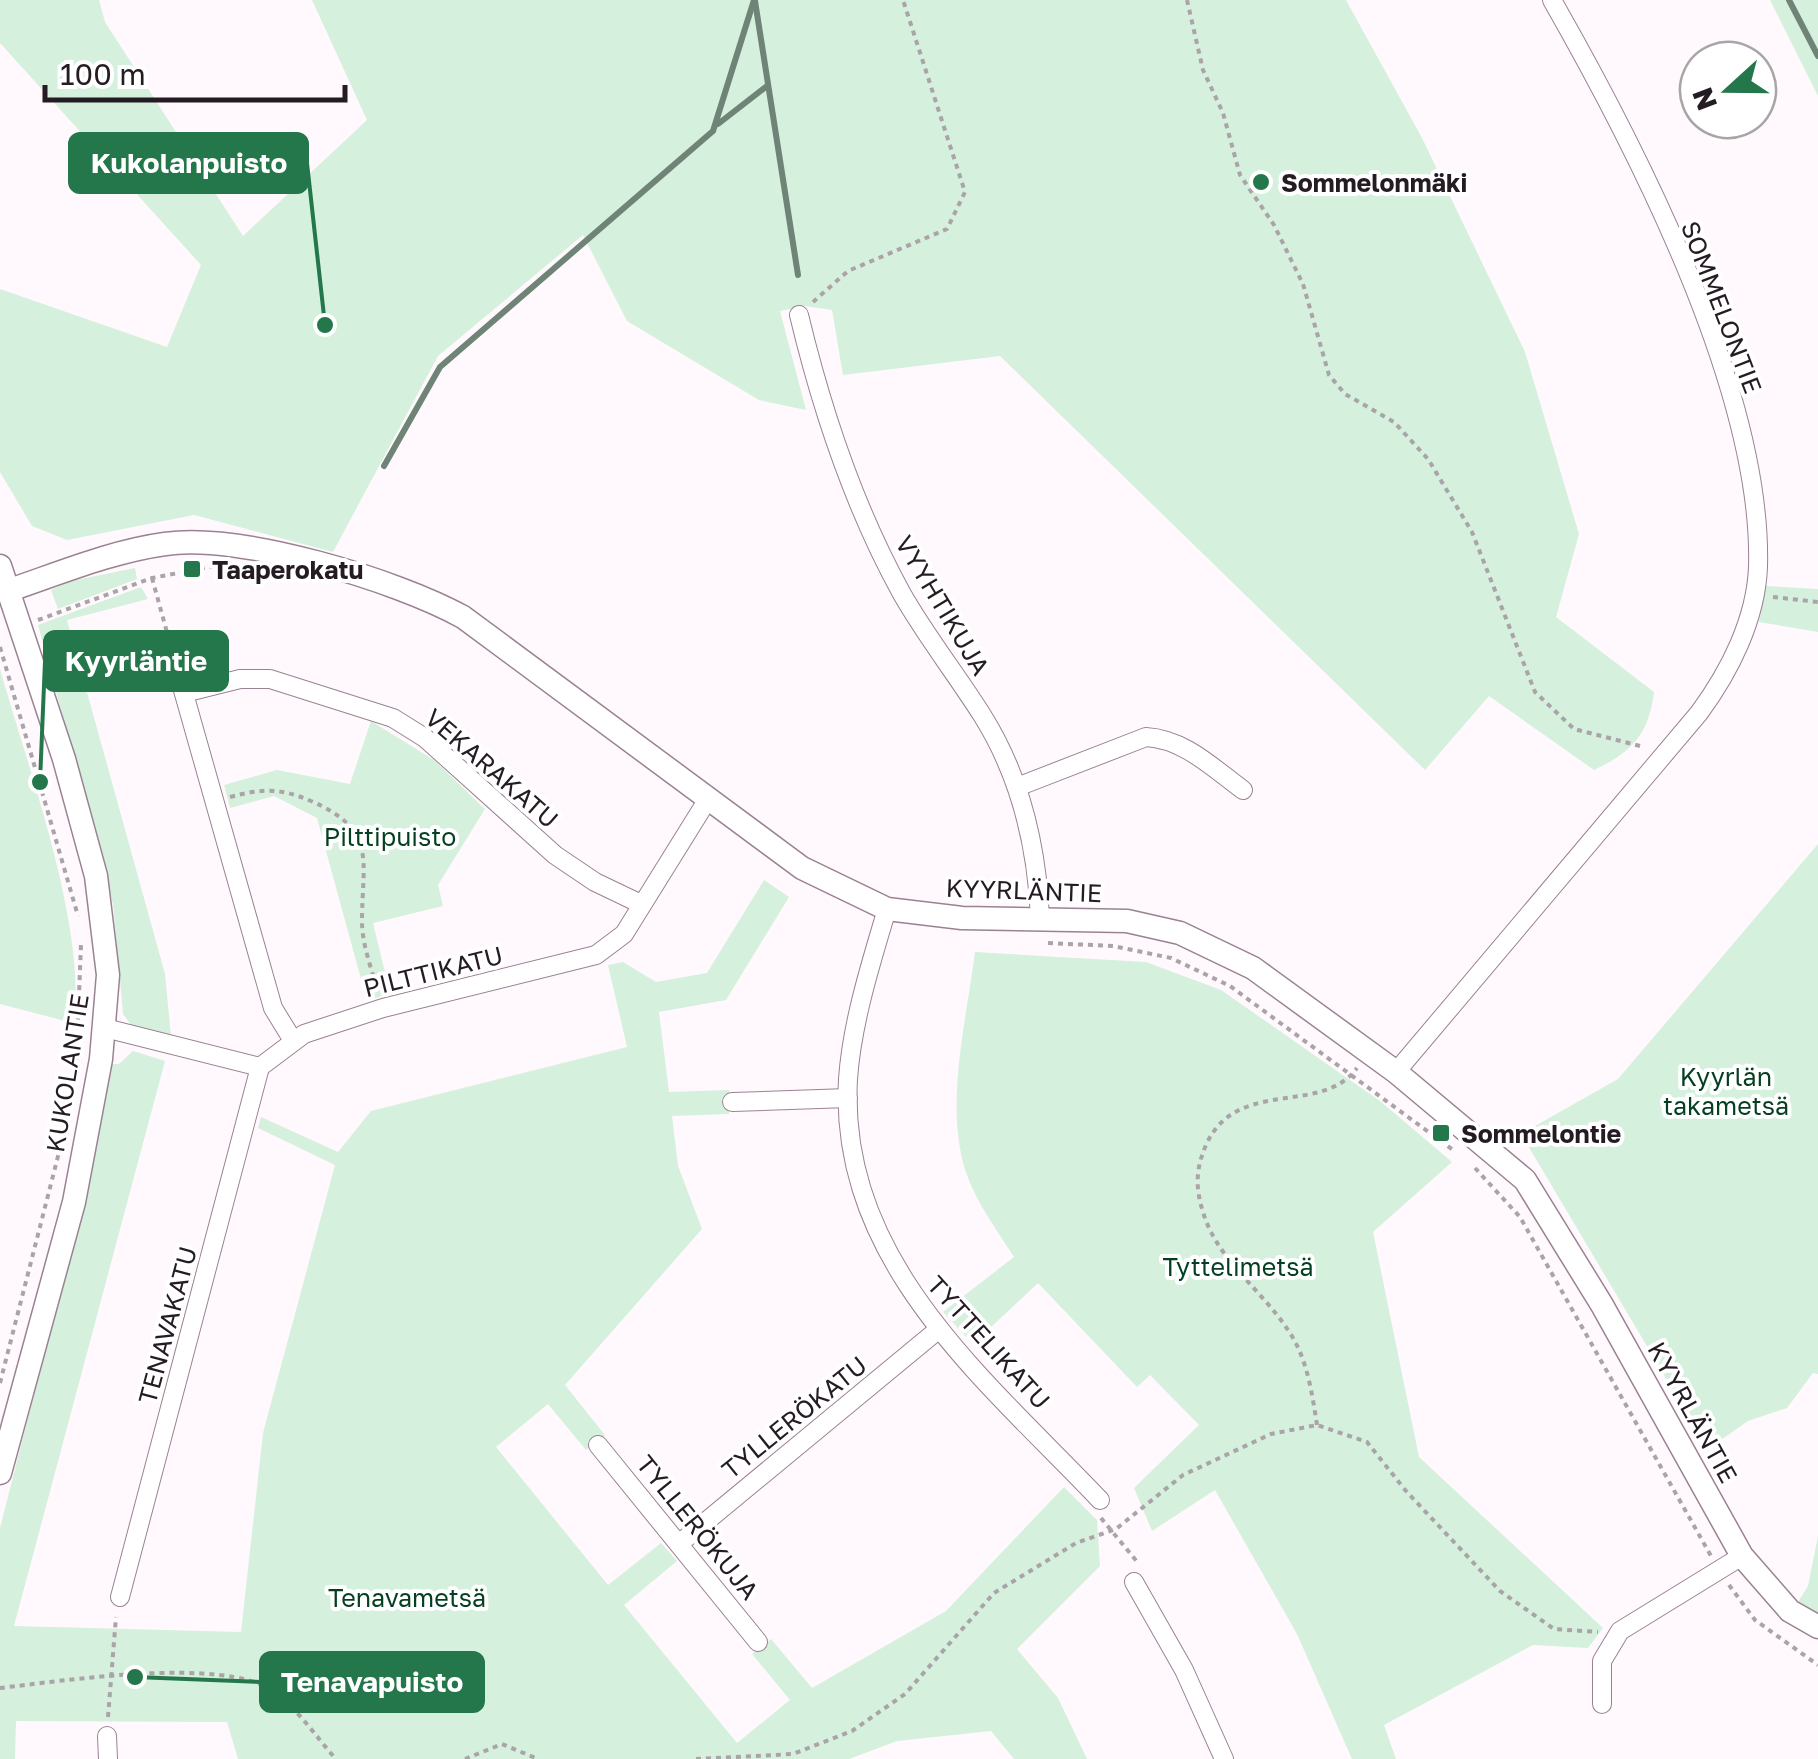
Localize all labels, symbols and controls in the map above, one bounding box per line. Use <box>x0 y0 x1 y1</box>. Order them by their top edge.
scale bar <box>45 40 345 102</box>
north arrow <box>1678 40 1778 140</box>
text: 100 m <box>60 56 146 92</box>
text: N <box>1685 83 1723 115</box>
callout: Kukolanpuisto <box>70 134 307 192</box>
text: Kukolanpuisto <box>91 146 287 179</box>
place label: Sommelonmäki <box>1281 167 1467 198</box>
marker: Sommelonmäki <box>1250 171 1272 193</box>
street label: SOMMELONTIE <box>1675 216 1769 398</box>
street label: VYYHTIKUJA <box>889 530 997 681</box>
place label: Taaperokatu <box>212 554 363 585</box>
marker: Taaperokatu <box>181 558 203 580</box>
callout: Kyyrläntie <box>45 632 227 690</box>
text: Kyyrläntie <box>65 644 207 677</box>
street label: VEKARAKATU <box>419 702 565 834</box>
park label: Pilttipuisto <box>324 821 456 852</box>
street label: KYYRLÄNTIE <box>945 872 1103 908</box>
street label: PILTTIKATU <box>360 939 506 1003</box>
street label: KUKOLANTIE <box>39 992 95 1154</box>
park label: Kyyrlän takametsä <box>1663 1061 1789 1121</box>
place label: Sommelontie <box>1461 1118 1621 1149</box>
marker: Sommelontie <box>1430 1122 1452 1144</box>
street label: TENAVAKATU <box>131 1243 203 1407</box>
park label: Tyttelimetsä <box>1162 1251 1314 1282</box>
street label: TYTTELIKATU <box>921 1269 1057 1415</box>
street label: KYYRLÄNTIE <box>1642 1336 1744 1488</box>
street label: TYLLERÖKATU <box>715 1349 873 1485</box>
street label: TYLLERÖKUJA <box>630 1449 766 1606</box>
park label: Tenavametsä <box>328 1582 486 1613</box>
callout: Tenavapuisto <box>261 1653 483 1711</box>
text: Tenavapuisto <box>281 1665 463 1698</box>

